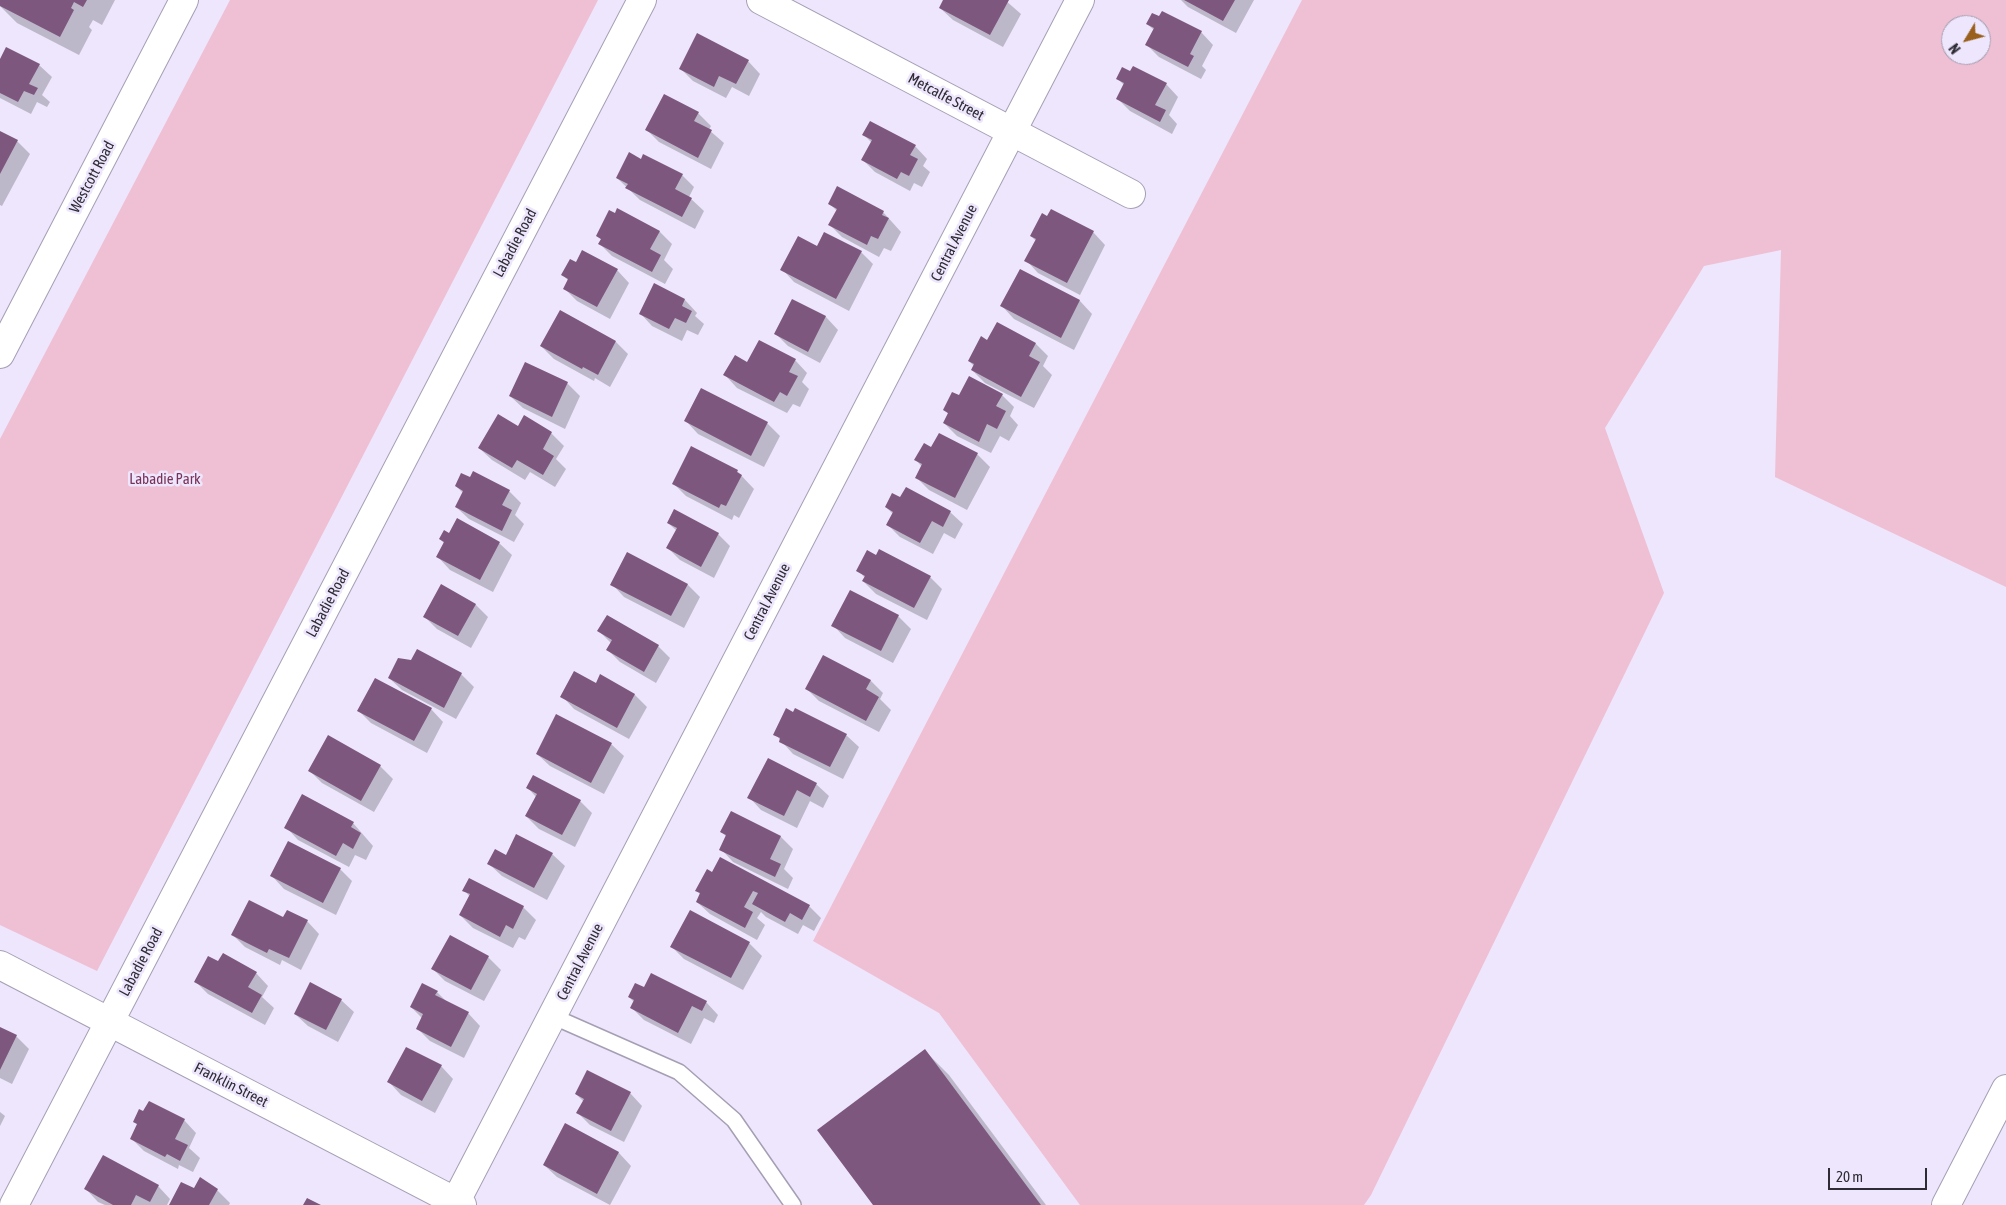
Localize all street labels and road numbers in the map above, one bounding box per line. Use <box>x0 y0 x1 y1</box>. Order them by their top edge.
street label: Metcalfe Street <box>905 69 987 125</box>
street label: Westcott Road <box>66 138 118 216</box>
street label: Central Avenue <box>927 202 981 284</box>
street label: Labadie Road <box>489 206 541 280</box>
street label: Central Avenue <box>740 561 794 643</box>
street label: Labadie Road <box>302 566 354 640</box>
street label: Central Avenue <box>553 921 607 1003</box>
street label: Labadie Road <box>115 925 167 999</box>
street label: Franklin Street <box>191 1059 271 1111</box>

